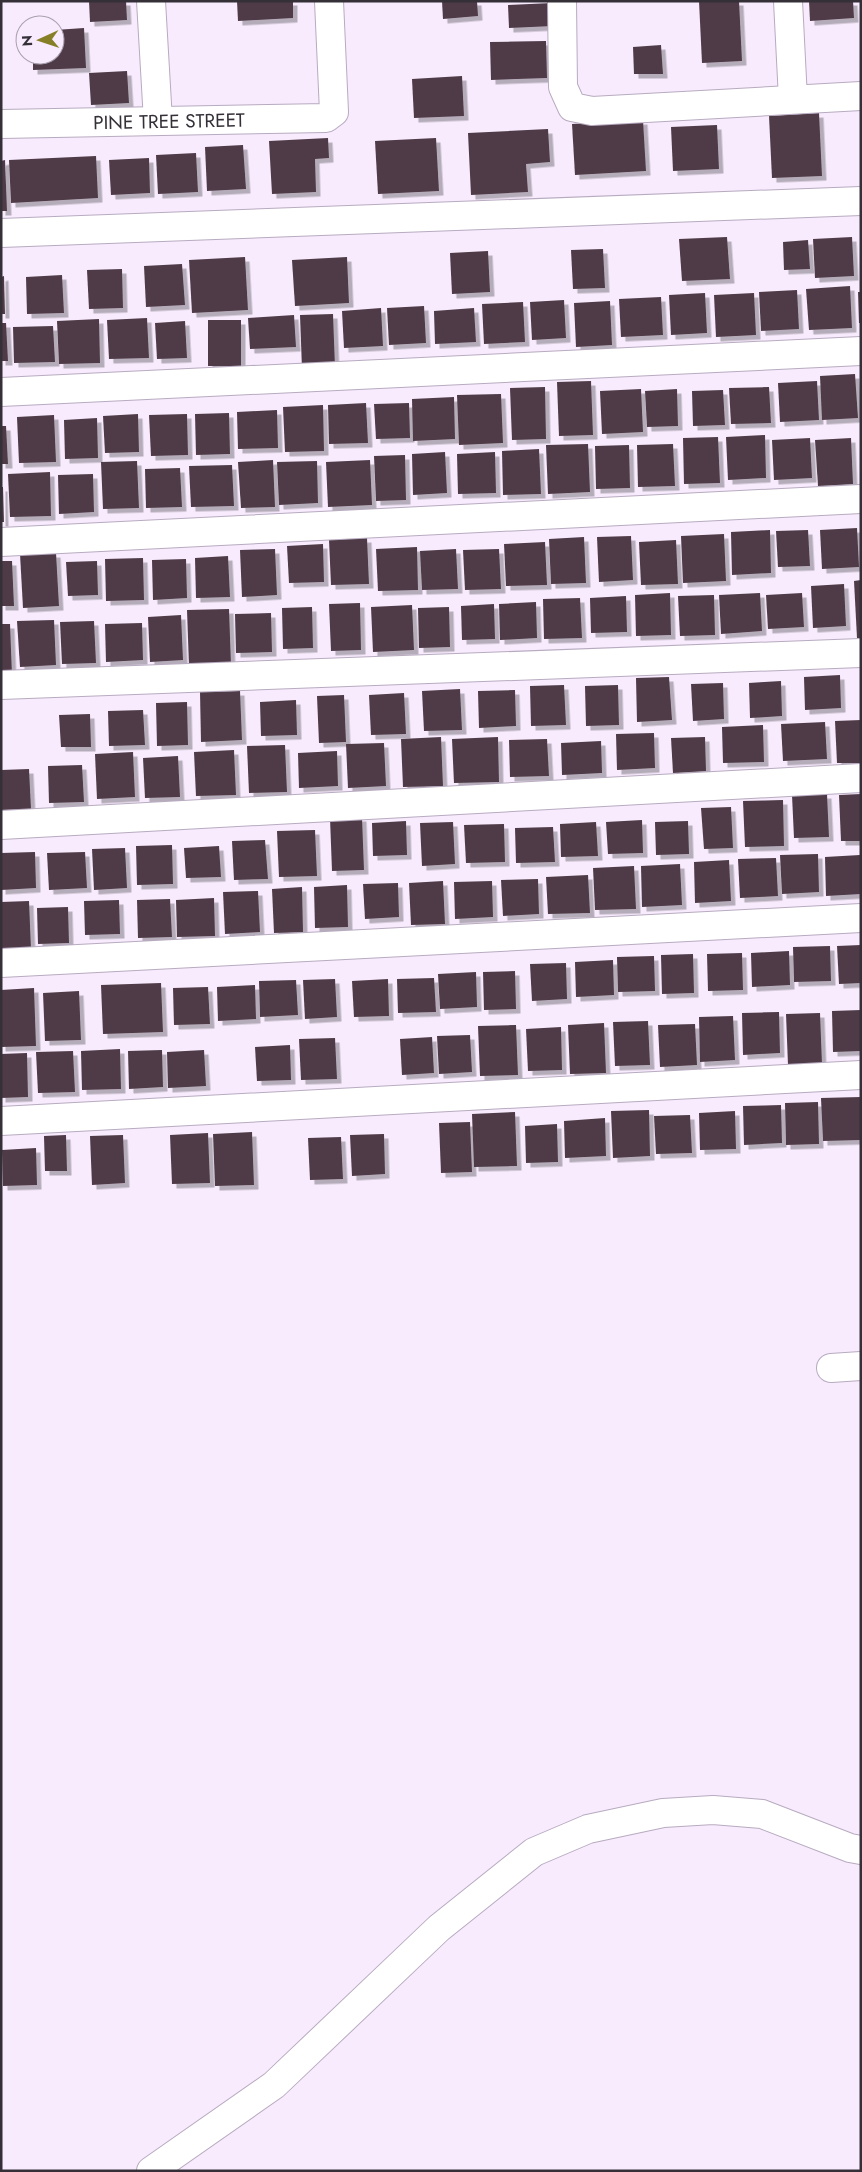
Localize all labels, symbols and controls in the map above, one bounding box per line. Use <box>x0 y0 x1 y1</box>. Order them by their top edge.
north arrow <box>15 15 65 65</box>
text: N <box>17 35 37 47</box>
street label: PINE TREE STREET <box>93 106 245 136</box>

